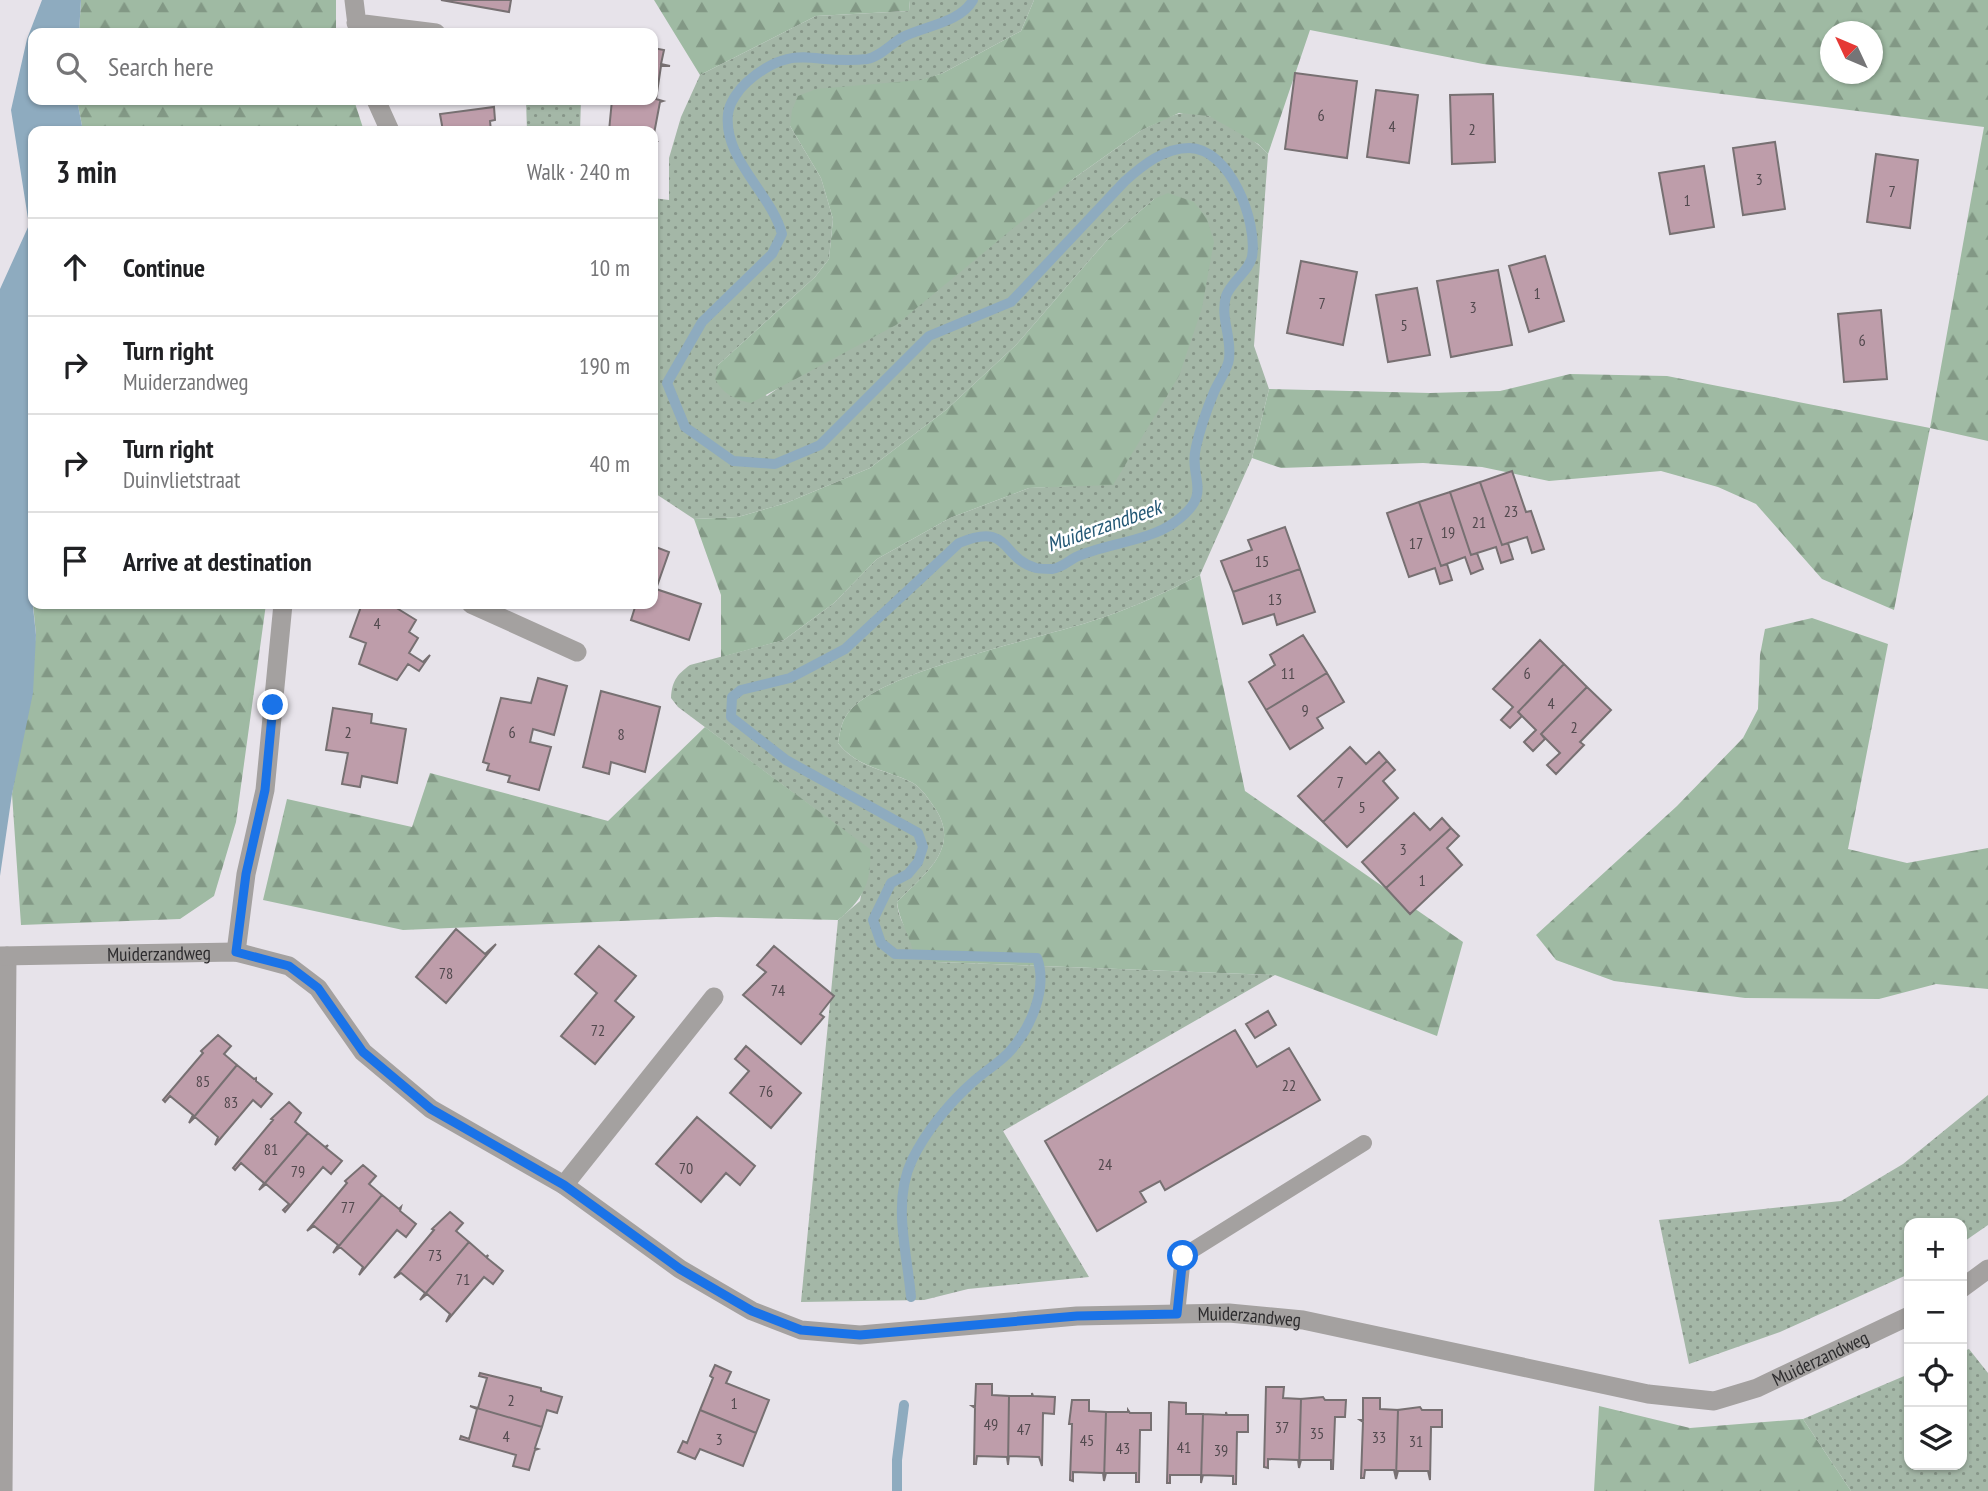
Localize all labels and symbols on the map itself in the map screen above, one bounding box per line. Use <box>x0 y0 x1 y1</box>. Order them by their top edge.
north arrow <box>1820 21 1883 84</box>
house number: 6 <box>1317 105 1325 125</box>
house number: 4 <box>1388 116 1396 136</box>
house number: 2 <box>1468 119 1476 139</box>
house number: 3 <box>1755 169 1763 189</box>
house number: 7 <box>1888 181 1896 201</box>
house number: 1 <box>1683 190 1691 210</box>
house number: 1 <box>1533 283 1541 303</box>
house number: 7 <box>1318 293 1326 313</box>
house number: 3 <box>1469 297 1477 317</box>
house number: 5 <box>1400 315 1408 335</box>
house number: 6 <box>1858 330 1866 350</box>
water label: Muiderzandbeek <box>1043 492 1167 558</box>
house number: 23 <box>1504 501 1518 521</box>
house number: 21 <box>1472 512 1486 532</box>
house number: 19 <box>1441 522 1455 542</box>
house number: 17 <box>1409 533 1423 553</box>
house number: 15 <box>1255 551 1269 571</box>
house number: 13 <box>1268 589 1282 609</box>
house number: 4 <box>373 613 381 633</box>
house number: 11 <box>1281 663 1295 683</box>
house number: 6 <box>1523 663 1531 683</box>
route end <box>257 689 288 720</box>
house number: 4 <box>1547 693 1555 713</box>
house number: 9 <box>1301 700 1309 720</box>
house number: 2 <box>1570 717 1578 737</box>
house number: 2 <box>344 722 352 742</box>
house number: 6 <box>508 722 516 742</box>
house number: 8 <box>617 724 625 744</box>
house number: 7 <box>1336 772 1344 792</box>
house number: 5 <box>1358 797 1366 817</box>
house number: 3 <box>1399 839 1407 859</box>
house number: 1 <box>1418 870 1426 890</box>
street label: Muiderzandweg <box>107 940 211 966</box>
house number: 78 <box>439 963 453 983</box>
house number: 74 <box>771 980 785 1000</box>
house number: 72 <box>591 1020 605 1040</box>
house number: 85 <box>196 1071 210 1091</box>
house number: 22 <box>1282 1075 1296 1095</box>
house number: 76 <box>759 1081 773 1101</box>
house number: 83 <box>224 1092 238 1112</box>
house number: 81 <box>264 1139 278 1159</box>
house number: 24 <box>1098 1154 1112 1174</box>
house number: 70 <box>679 1158 693 1178</box>
house number: 79 <box>291 1161 305 1181</box>
house number: 77 <box>341 1197 355 1217</box>
route start <box>1167 1240 1198 1271</box>
house number: 73 <box>428 1245 442 1265</box>
house number: 71 <box>456 1269 470 1289</box>
street label: Muiderzandweg <box>1197 1301 1302 1332</box>
street label: Muiderzandweg <box>1768 1325 1872 1391</box>
house number: 2 <box>507 1390 515 1410</box>
house number: 1 <box>730 1393 738 1413</box>
house number: 49 <box>984 1414 998 1434</box>
house number: 37 <box>1275 1417 1289 1437</box>
house number: 47 <box>1017 1419 1031 1439</box>
house number: 35 <box>1310 1423 1324 1443</box>
house number: 4 <box>502 1426 510 1446</box>
house number: 33 <box>1372 1427 1386 1447</box>
house number: 3 <box>715 1429 723 1449</box>
house number: 45 <box>1080 1430 1094 1450</box>
house number: 31 <box>1409 1431 1423 1451</box>
house number: 41 <box>1177 1437 1191 1457</box>
house number: 43 <box>1116 1438 1130 1458</box>
house number: 39 <box>1214 1440 1228 1460</box>

